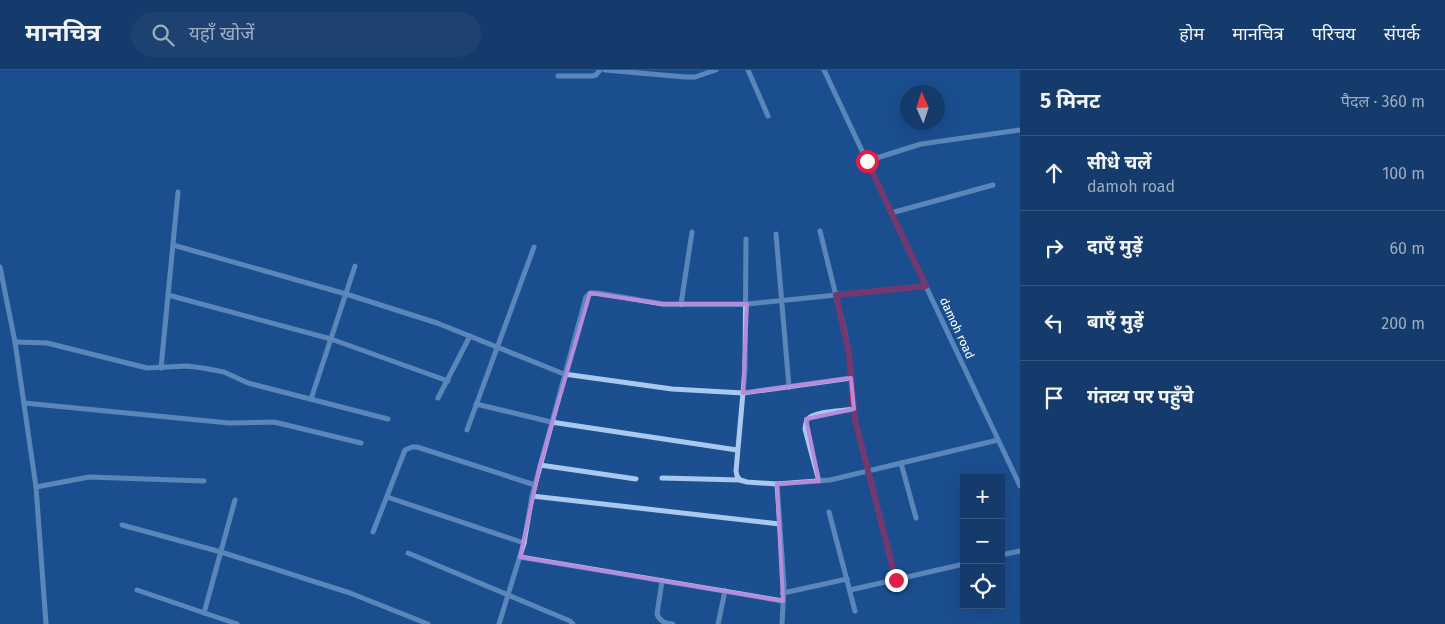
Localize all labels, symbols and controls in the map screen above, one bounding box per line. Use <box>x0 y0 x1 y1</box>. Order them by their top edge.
search box <box>131 12 481 57</box>
text: मानचित्र <box>25 19 101 47</box>
icon: search <box>149 21 177 49</box>
text: यहाँ खोजें <box>189 22 254 45</box>
text: होम <box>1179 23 1204 45</box>
text: मानचित्र <box>1232 23 1284 45</box>
text: परिचय <box>1312 23 1356 45</box>
text: संपर्क <box>1384 23 1420 45</box>
north arrow <box>900 85 945 130</box>
text: 5 मिनट <box>1040 88 1100 114</box>
text: पैदल · 360 m <box>1341 92 1425 111</box>
route start <box>856 150 879 173</box>
text: सीधे चलें <box>1087 151 1151 174</box>
icon: ahead <box>1040 159 1068 187</box>
text: 100 m <box>1382 164 1425 183</box>
text: damoh road <box>1087 177 1175 196</box>
icon: right <box>1040 234 1068 262</box>
text: दाएँ मुड़ें <box>1087 235 1143 258</box>
text: 60 m <box>1390 239 1425 258</box>
street label: damoh road <box>937 295 977 361</box>
icon: left <box>1040 309 1068 337</box>
text: बाएँ मुड़ें <box>1087 310 1144 333</box>
text: 200 m <box>1381 314 1425 333</box>
icon: arrive <box>1040 384 1068 412</box>
text: गंतव्य पर पहुँचे <box>1087 385 1194 408</box>
map controls <box>960 474 1005 609</box>
button: + <box>960 474 1005 519</box>
button: − <box>960 519 1005 564</box>
button: locate <box>960 564 1005 609</box>
route end <box>885 569 908 592</box>

